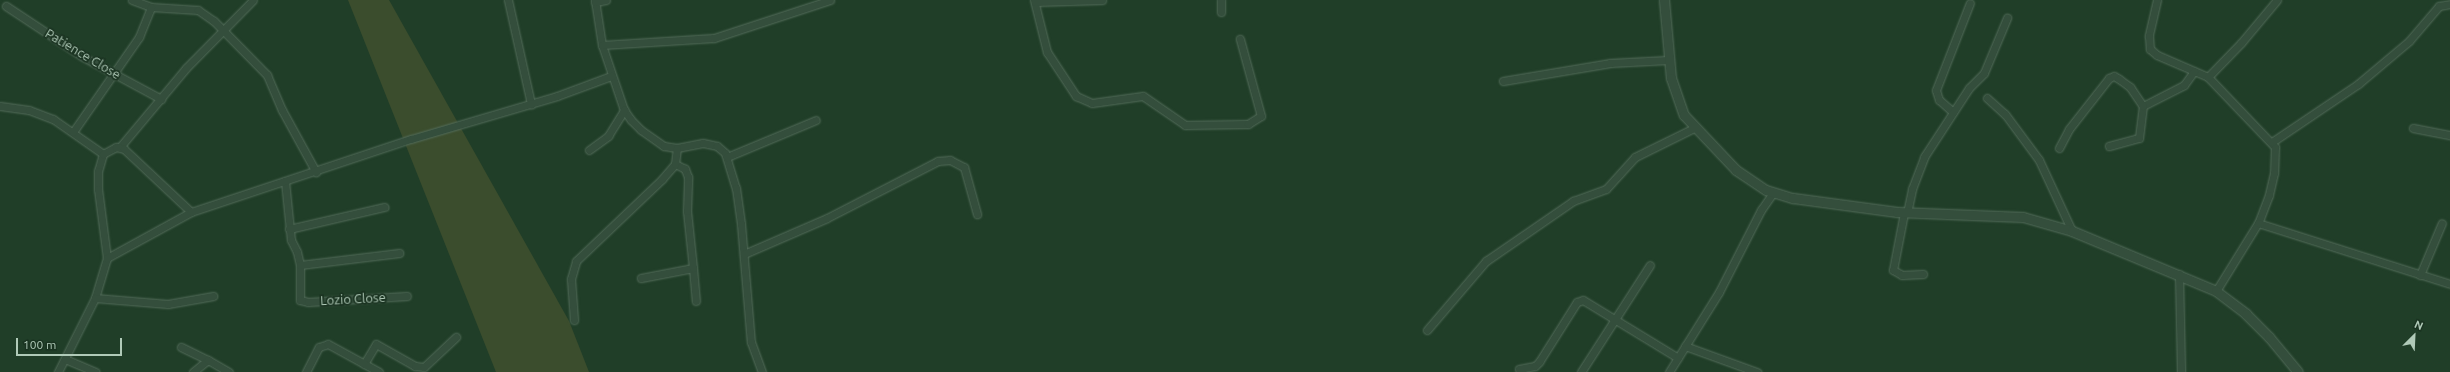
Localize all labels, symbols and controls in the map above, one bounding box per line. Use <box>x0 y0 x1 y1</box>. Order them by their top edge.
street label: Patience Close <box>42 25 124 83</box>
street label: Lozio Close <box>320 289 386 309</box>
north arrow <box>2394 316 2434 356</box>
text: N <box>2413 318 2425 332</box>
scale bar <box>18 330 124 356</box>
text: 100 m <box>23 338 56 351</box>

